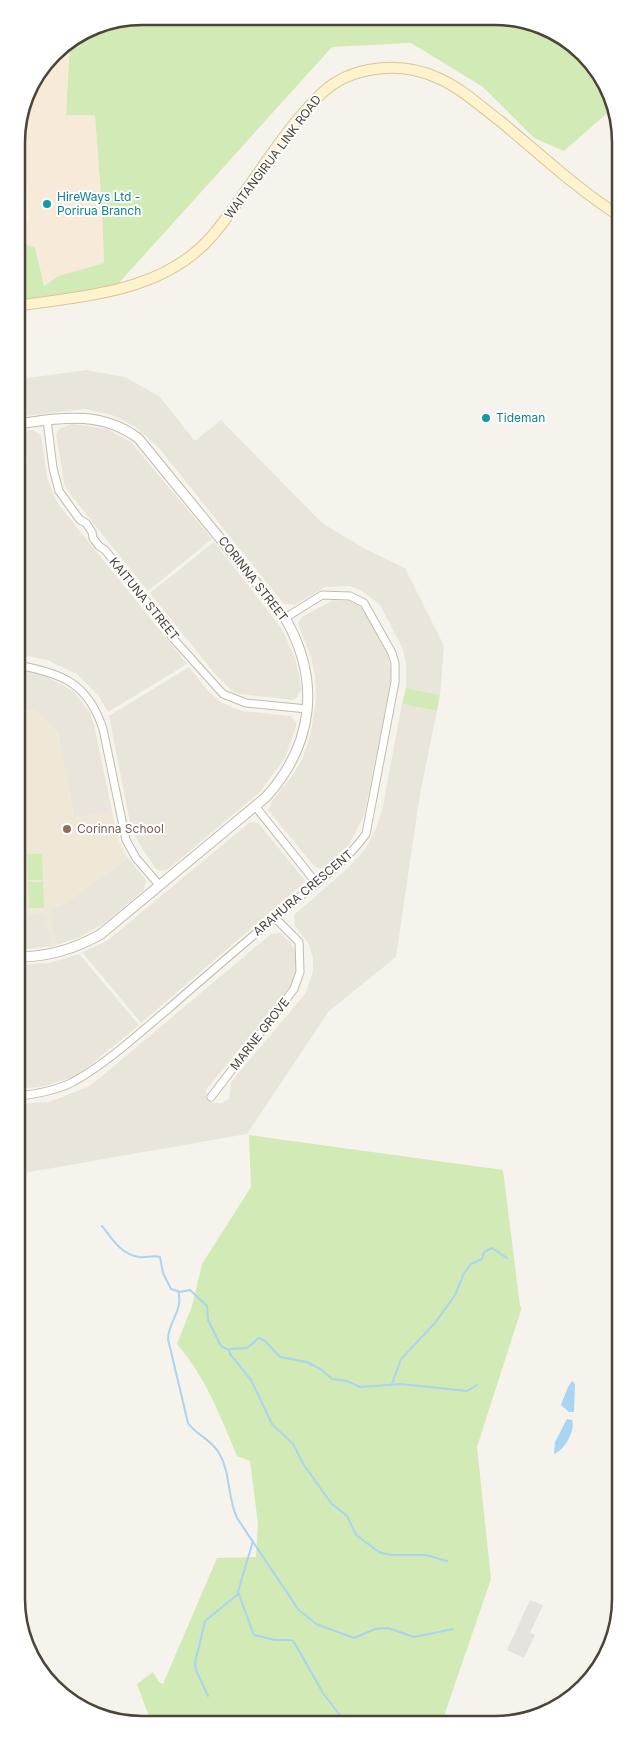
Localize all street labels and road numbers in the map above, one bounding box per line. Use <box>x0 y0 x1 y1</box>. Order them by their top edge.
street label: WAITANGIRUA LINK ROAD <box>221 92 324 221</box>
street label: CORINNA STREET <box>215 533 291 624</box>
street label: KAITUNA STREET <box>106 554 183 643</box>
street label: ARAHURA CRESCENT <box>250 846 356 939</box>
street label: MARNE GROVE <box>227 995 292 1073</box>

